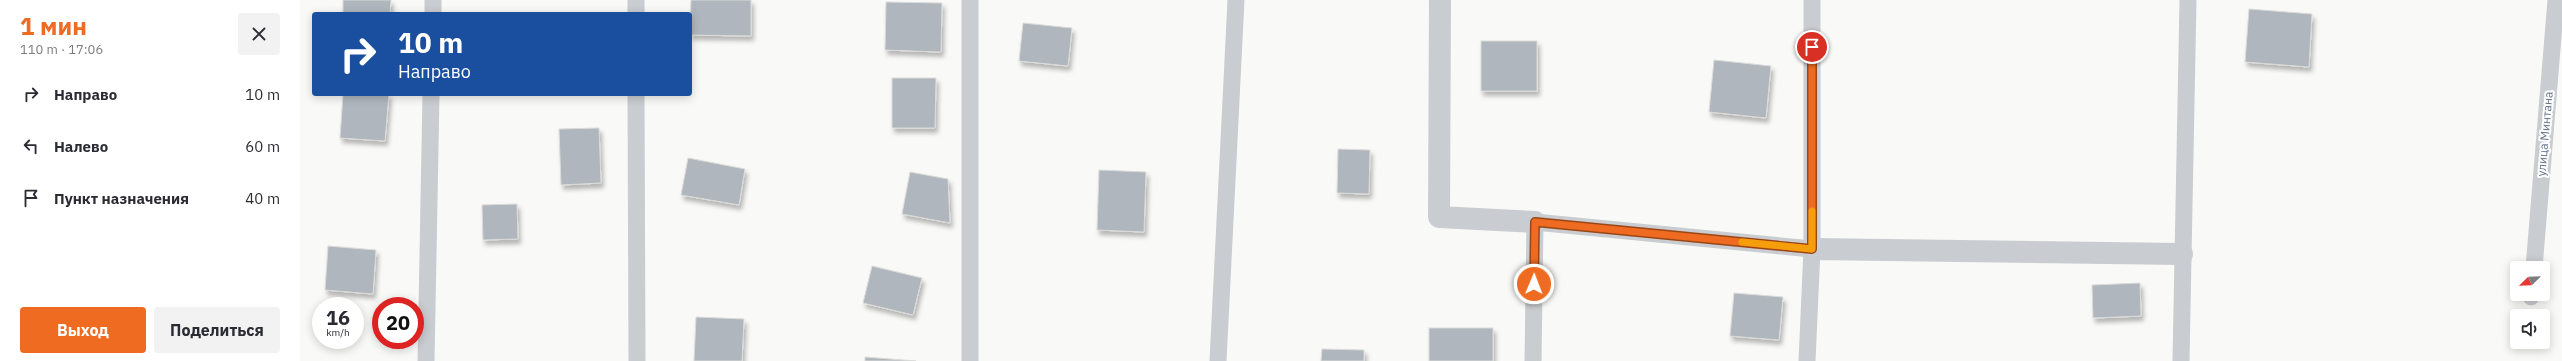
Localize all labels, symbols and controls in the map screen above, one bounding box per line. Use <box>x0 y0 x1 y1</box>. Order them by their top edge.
text: 1 мин <box>20 10 87 42</box>
button: close <box>238 13 280 55</box>
text: 10 m <box>398 24 463 61</box>
icon: right <box>332 28 384 80</box>
pin <box>1795 30 1829 64</box>
icon: arrive <box>1801 36 1823 58</box>
text: 110 m · 17:06 <box>20 41 103 58</box>
text: Направо <box>398 60 471 83</box>
icon: right <box>20 83 42 105</box>
text: Направо <box>54 85 117 104</box>
text: 10 m <box>245 85 280 104</box>
street label: улица Минтана <box>2533 90 2556 177</box>
icon: left <box>20 135 42 157</box>
text: Налево <box>54 137 108 156</box>
text: 60 m <box>245 137 280 156</box>
icon: arrive <box>20 187 42 209</box>
text: Пункт назначения <box>54 189 189 208</box>
text: 40 m <box>245 189 280 208</box>
north arrow <box>2510 261 2550 301</box>
map controls <box>2510 261 2550 349</box>
position arrow <box>1513 263 1555 305</box>
speed limit sign: 20 <box>372 297 424 349</box>
text: 16 <box>326 304 350 331</box>
button: Выход <box>20 307 146 353</box>
button: Поделиться <box>154 307 280 353</box>
button: sound <box>2510 309 2550 349</box>
text: km/h <box>326 326 350 339</box>

